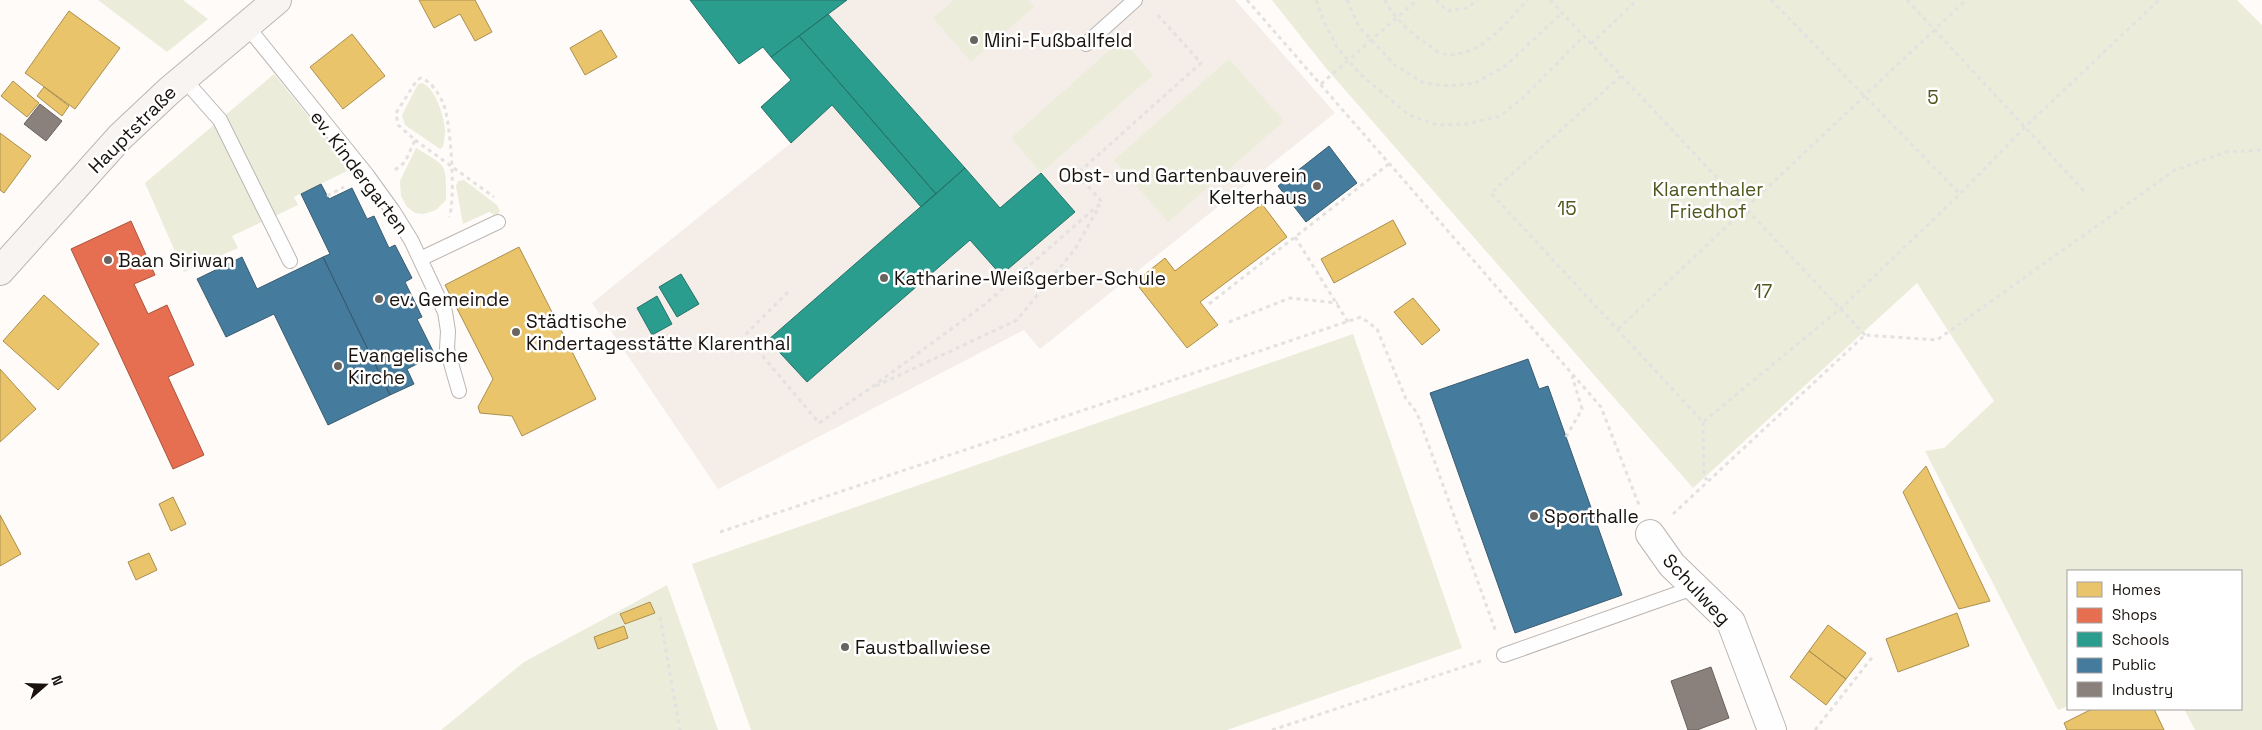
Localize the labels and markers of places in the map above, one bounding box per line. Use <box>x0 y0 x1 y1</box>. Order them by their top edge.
place label: Mini-Fußballfeld <box>984 28 1132 53</box>
marker: Mini-Fußballfeld <box>968 34 980 46</box>
place label: Obst- und Gartenbauverein Kelterhaus <box>1059 163 1307 210</box>
marker: Obst- und Gartenbauverein Kelterhaus <box>1311 180 1323 192</box>
place label: Baan Siriwan <box>118 248 235 273</box>
marker: Baan Siriwan <box>102 254 114 266</box>
place label: Katharine-Weißgerber-Schule <box>894 266 1166 291</box>
marker: Katharine-Weißgerber-Schule <box>878 272 890 284</box>
place label: ev. Gemeinde <box>389 287 510 312</box>
marker: ev. Gemeinde <box>373 293 385 305</box>
place label: Städtische Kindertagesstätte Klarenthal <box>526 309 790 356</box>
marker: Städtische Kindertagesstätte Klarenthal <box>510 326 522 338</box>
place label: Evangelische Kirche <box>348 343 468 390</box>
marker: Evangelische Kirche <box>332 360 344 372</box>
place label: Sporthalle <box>1544 504 1639 529</box>
marker: Sporthalle <box>1528 510 1540 522</box>
place label: Faustballwiese <box>855 635 991 660</box>
marker: Faustballwiese <box>839 641 851 653</box>

